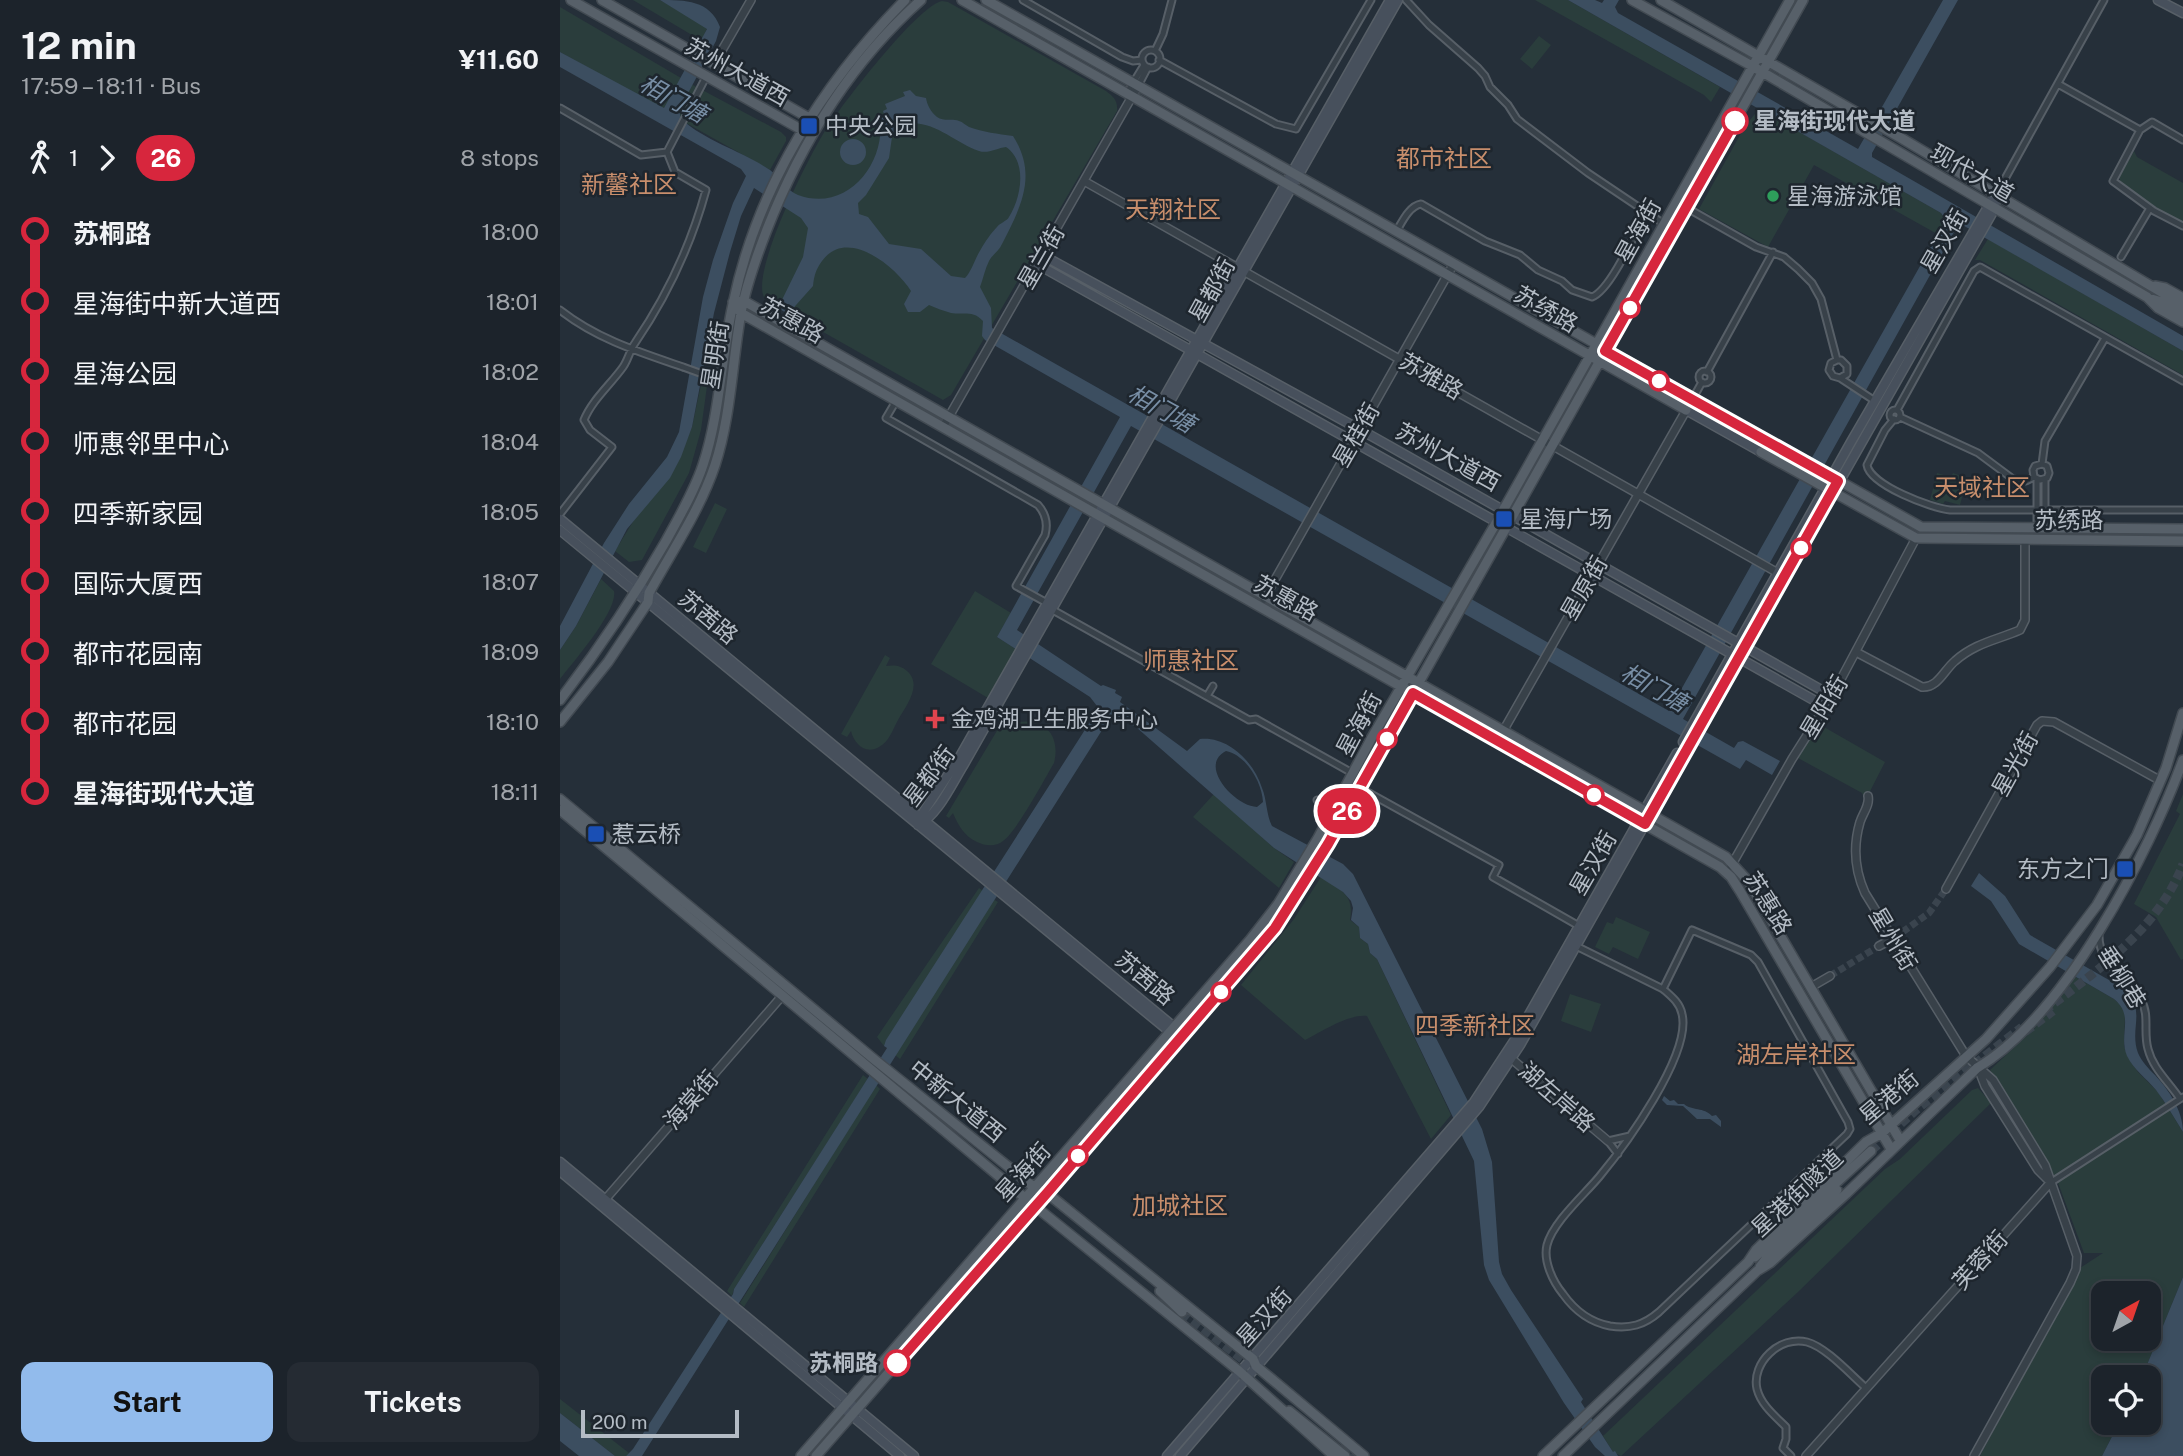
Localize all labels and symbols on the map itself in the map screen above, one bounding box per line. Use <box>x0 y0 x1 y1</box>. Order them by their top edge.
street label: 苏州大道西 <box>680 32 794 111</box>
water label: 相门塘 <box>635 68 715 130</box>
place label: 星海街现代大道 <box>1754 107 1915 134</box>
marker: 星海街现代大道 <box>1722 108 1748 134</box>
place label: 中央公园 <box>825 112 917 139</box>
marker: 中央公园 <box>799 116 819 136</box>
street label: 现代大道 <box>1926 138 2019 207</box>
district label: 都市社区 <box>1396 144 1492 172</box>
district label: 新馨社区 <box>581 170 677 198</box>
place label: 星海游泳馆 <box>1787 182 1902 209</box>
marker: 星海游泳馆 <box>1765 188 1781 204</box>
street label: 星海街 <box>1609 194 1666 267</box>
district label: 天翔社区 <box>1125 195 1221 223</box>
street label: 星汉街 <box>1915 204 1973 277</box>
street label: 星兰街 <box>1012 220 1070 293</box>
street label: 星都街 <box>1183 253 1240 326</box>
street label: 苏绣路 <box>1510 280 1583 338</box>
street label: 苏惠路 <box>756 291 829 348</box>
unlabelled marker <box>1620 298 1640 318</box>
street label: 星明街 <box>696 319 733 391</box>
street label: 苏雅路 <box>1395 347 1468 405</box>
unlabelled marker <box>1649 371 1669 391</box>
water label: 相门塘 <box>1123 378 1203 440</box>
street label: 星桂街 <box>1327 398 1385 471</box>
street label: 苏州大道西 <box>1391 417 1505 496</box>
district label: 天域社区 <box>1934 473 2030 501</box>
place label: 星海广场 <box>1520 505 1612 532</box>
street label: 苏绣路 <box>2035 506 2104 533</box>
marker: 星海广场 <box>1494 509 1514 529</box>
unlabelled marker <box>1791 538 1811 558</box>
street label: 星原街 <box>1555 551 1613 624</box>
street label: 苏惠路 <box>1250 569 1323 626</box>
street label: 苏茜路 <box>673 584 743 649</box>
district label: 师惠社区 <box>1143 646 1239 674</box>
water label: 相门塘 <box>1616 657 1696 719</box>
street label: 星阳街 <box>1794 670 1853 743</box>
street label: 星海街 <box>1330 687 1387 761</box>
place label: 金鸡湖卫生服务中心 <box>951 705 1158 732</box>
marker: 金鸡湖卫生服务中心 <box>925 709 945 729</box>
street label: 星光街 <box>1986 727 2043 800</box>
unlabelled marker <box>1377 729 1397 749</box>
street label: 星都街 <box>897 740 960 811</box>
unlabelled marker <box>1584 785 1604 805</box>
line badge: 26 <box>1316 788 1378 834</box>
place label: 惹云桥 <box>612 820 681 847</box>
marker: 惹云桥 <box>586 824 606 844</box>
street label: 星汉街 <box>1564 826 1622 899</box>
place label: 东方之门 <box>2017 855 2109 882</box>
marker: 东方之门 <box>2115 859 2135 879</box>
street label: 苏惠路 <box>1739 866 1798 939</box>
street label: 星州街 <box>1864 902 1923 975</box>
street label: 垂柳巷 <box>2093 940 2152 1013</box>
street label: 苏茜路 <box>1110 945 1180 1010</box>
unlabelled marker <box>1211 982 1231 1002</box>
district label: 四季新社区 <box>1415 1011 1535 1039</box>
district label: 湖左岸社区 <box>1736 1040 1856 1068</box>
street label: 中新大道西 <box>904 1054 1010 1147</box>
street label: 湖左岸路 <box>1514 1056 1601 1137</box>
street label: 星港街 <box>1854 1064 1924 1129</box>
street label: 海棠街 <box>658 1065 723 1135</box>
street label: 星海街 <box>990 1137 1056 1206</box>
street label: 星港街隧道 <box>1745 1144 1848 1242</box>
unlabelled marker <box>1068 1146 1088 1166</box>
district label: 加城社区 <box>1132 1191 1228 1219</box>
street label: 芙蓉街 <box>1947 1225 2013 1294</box>
north arrow <box>2091 1281 2161 1351</box>
street label: 星汉街 <box>1231 1282 1297 1351</box>
place label: 苏桐路 <box>809 1349 878 1376</box>
marker: 苏桐路 <box>884 1350 910 1376</box>
scale bar <box>581 1407 738 1439</box>

